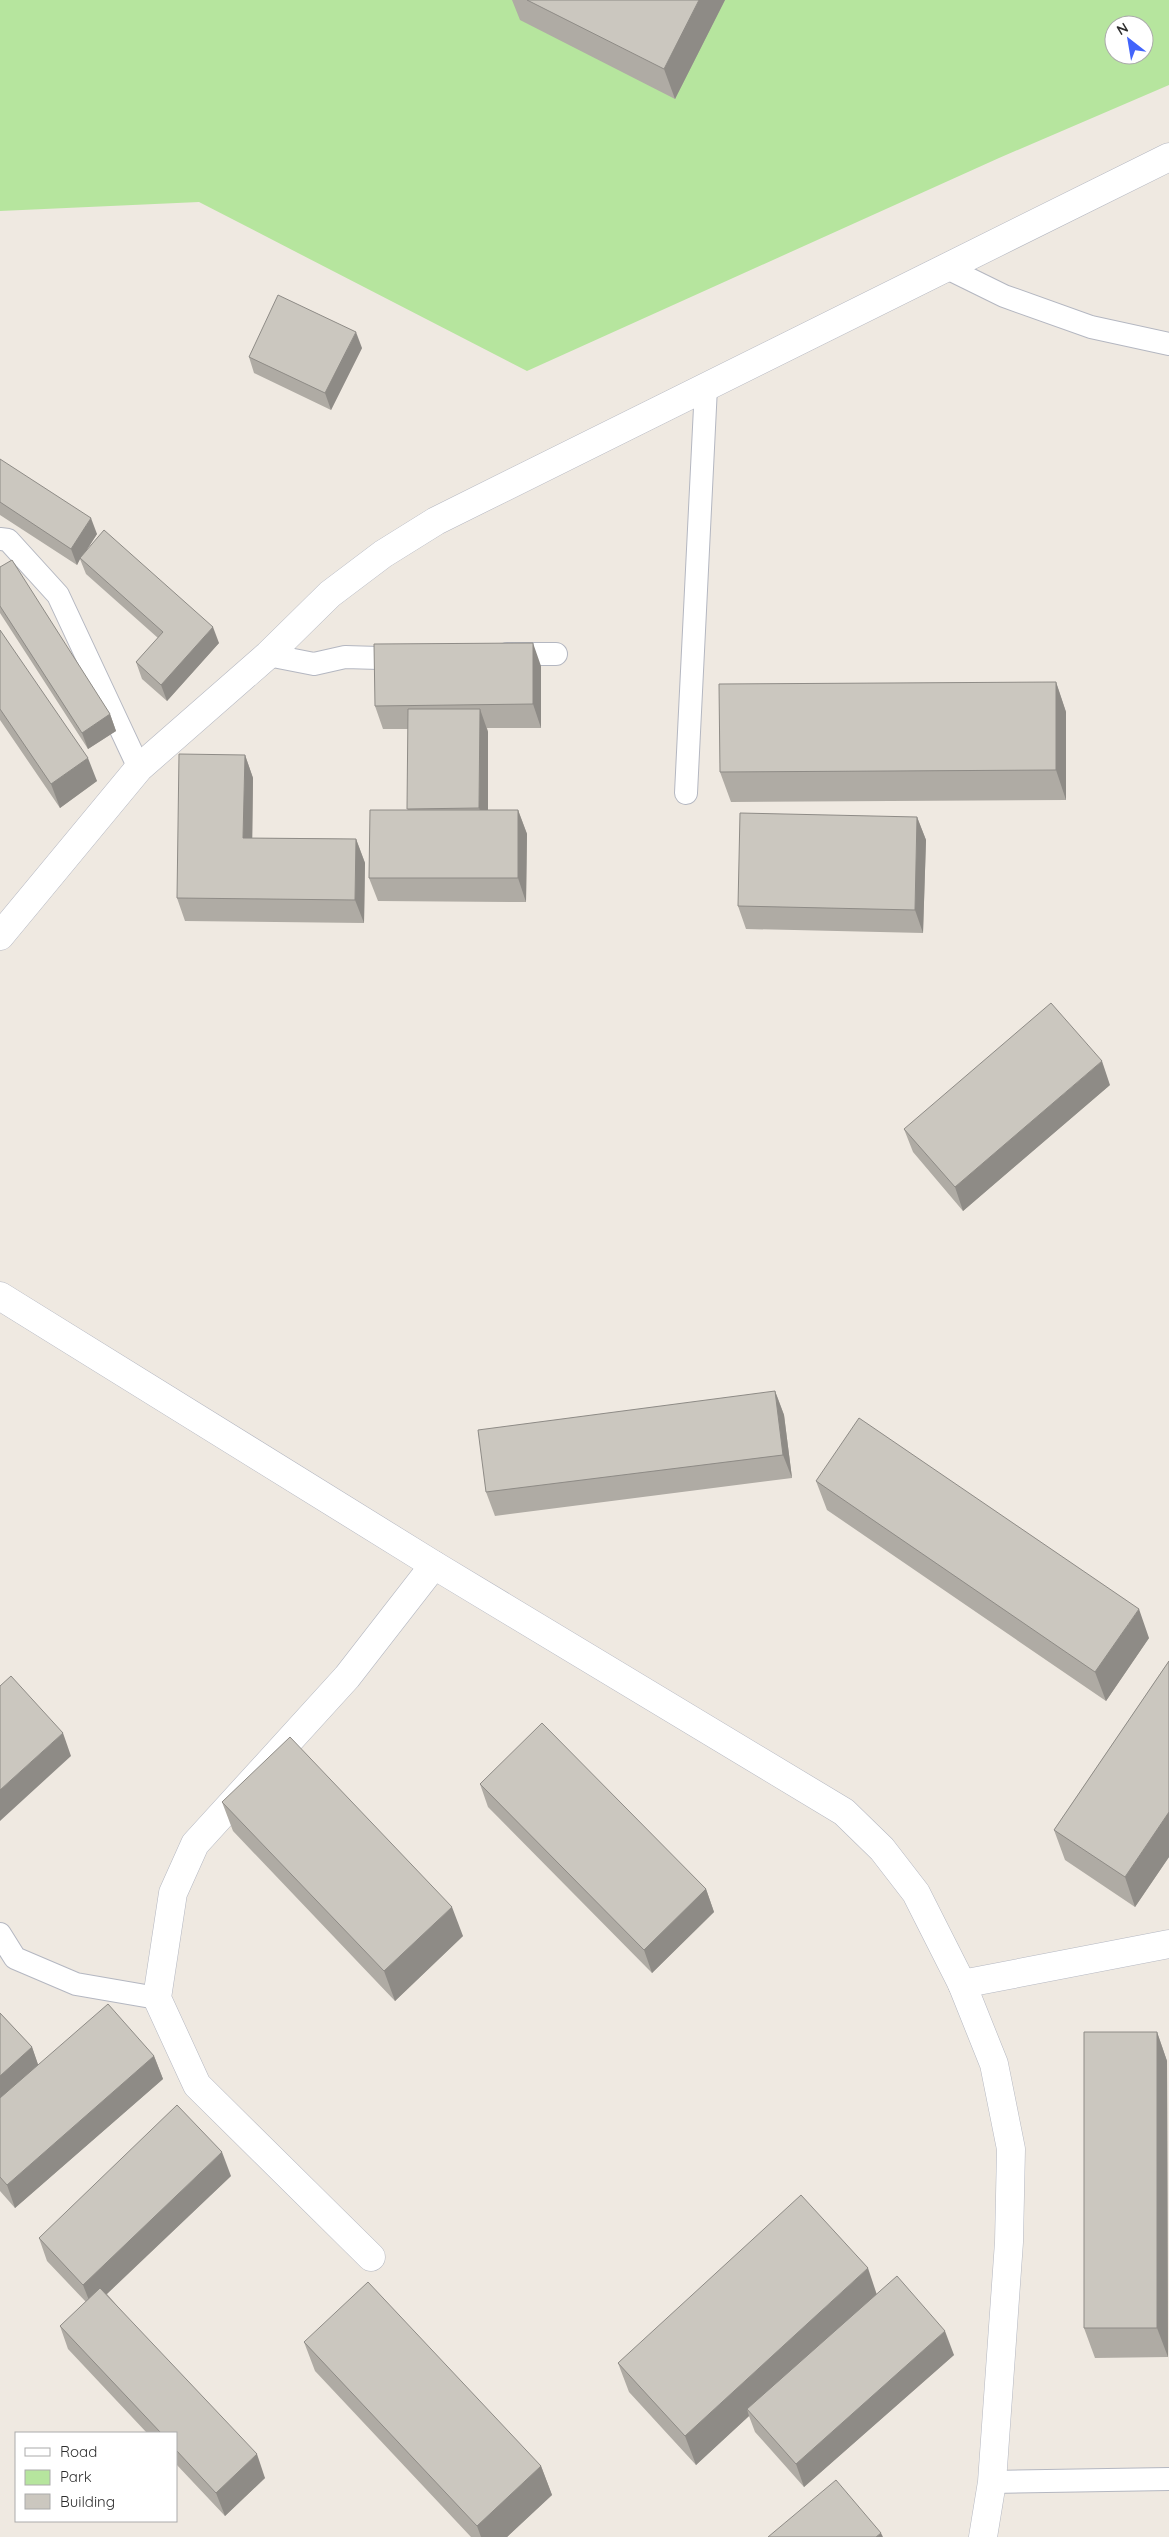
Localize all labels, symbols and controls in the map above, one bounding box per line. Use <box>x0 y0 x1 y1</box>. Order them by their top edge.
north arrow <box>1104 15 1154 65</box>
text: N <box>1113 18 1131 39</box>
legend <box>15 2432 178 2522</box>
text: Road <box>60 2442 97 2461</box>
text: Park <box>60 2467 92 2486</box>
text: Building <box>60 2492 115 2511</box>

